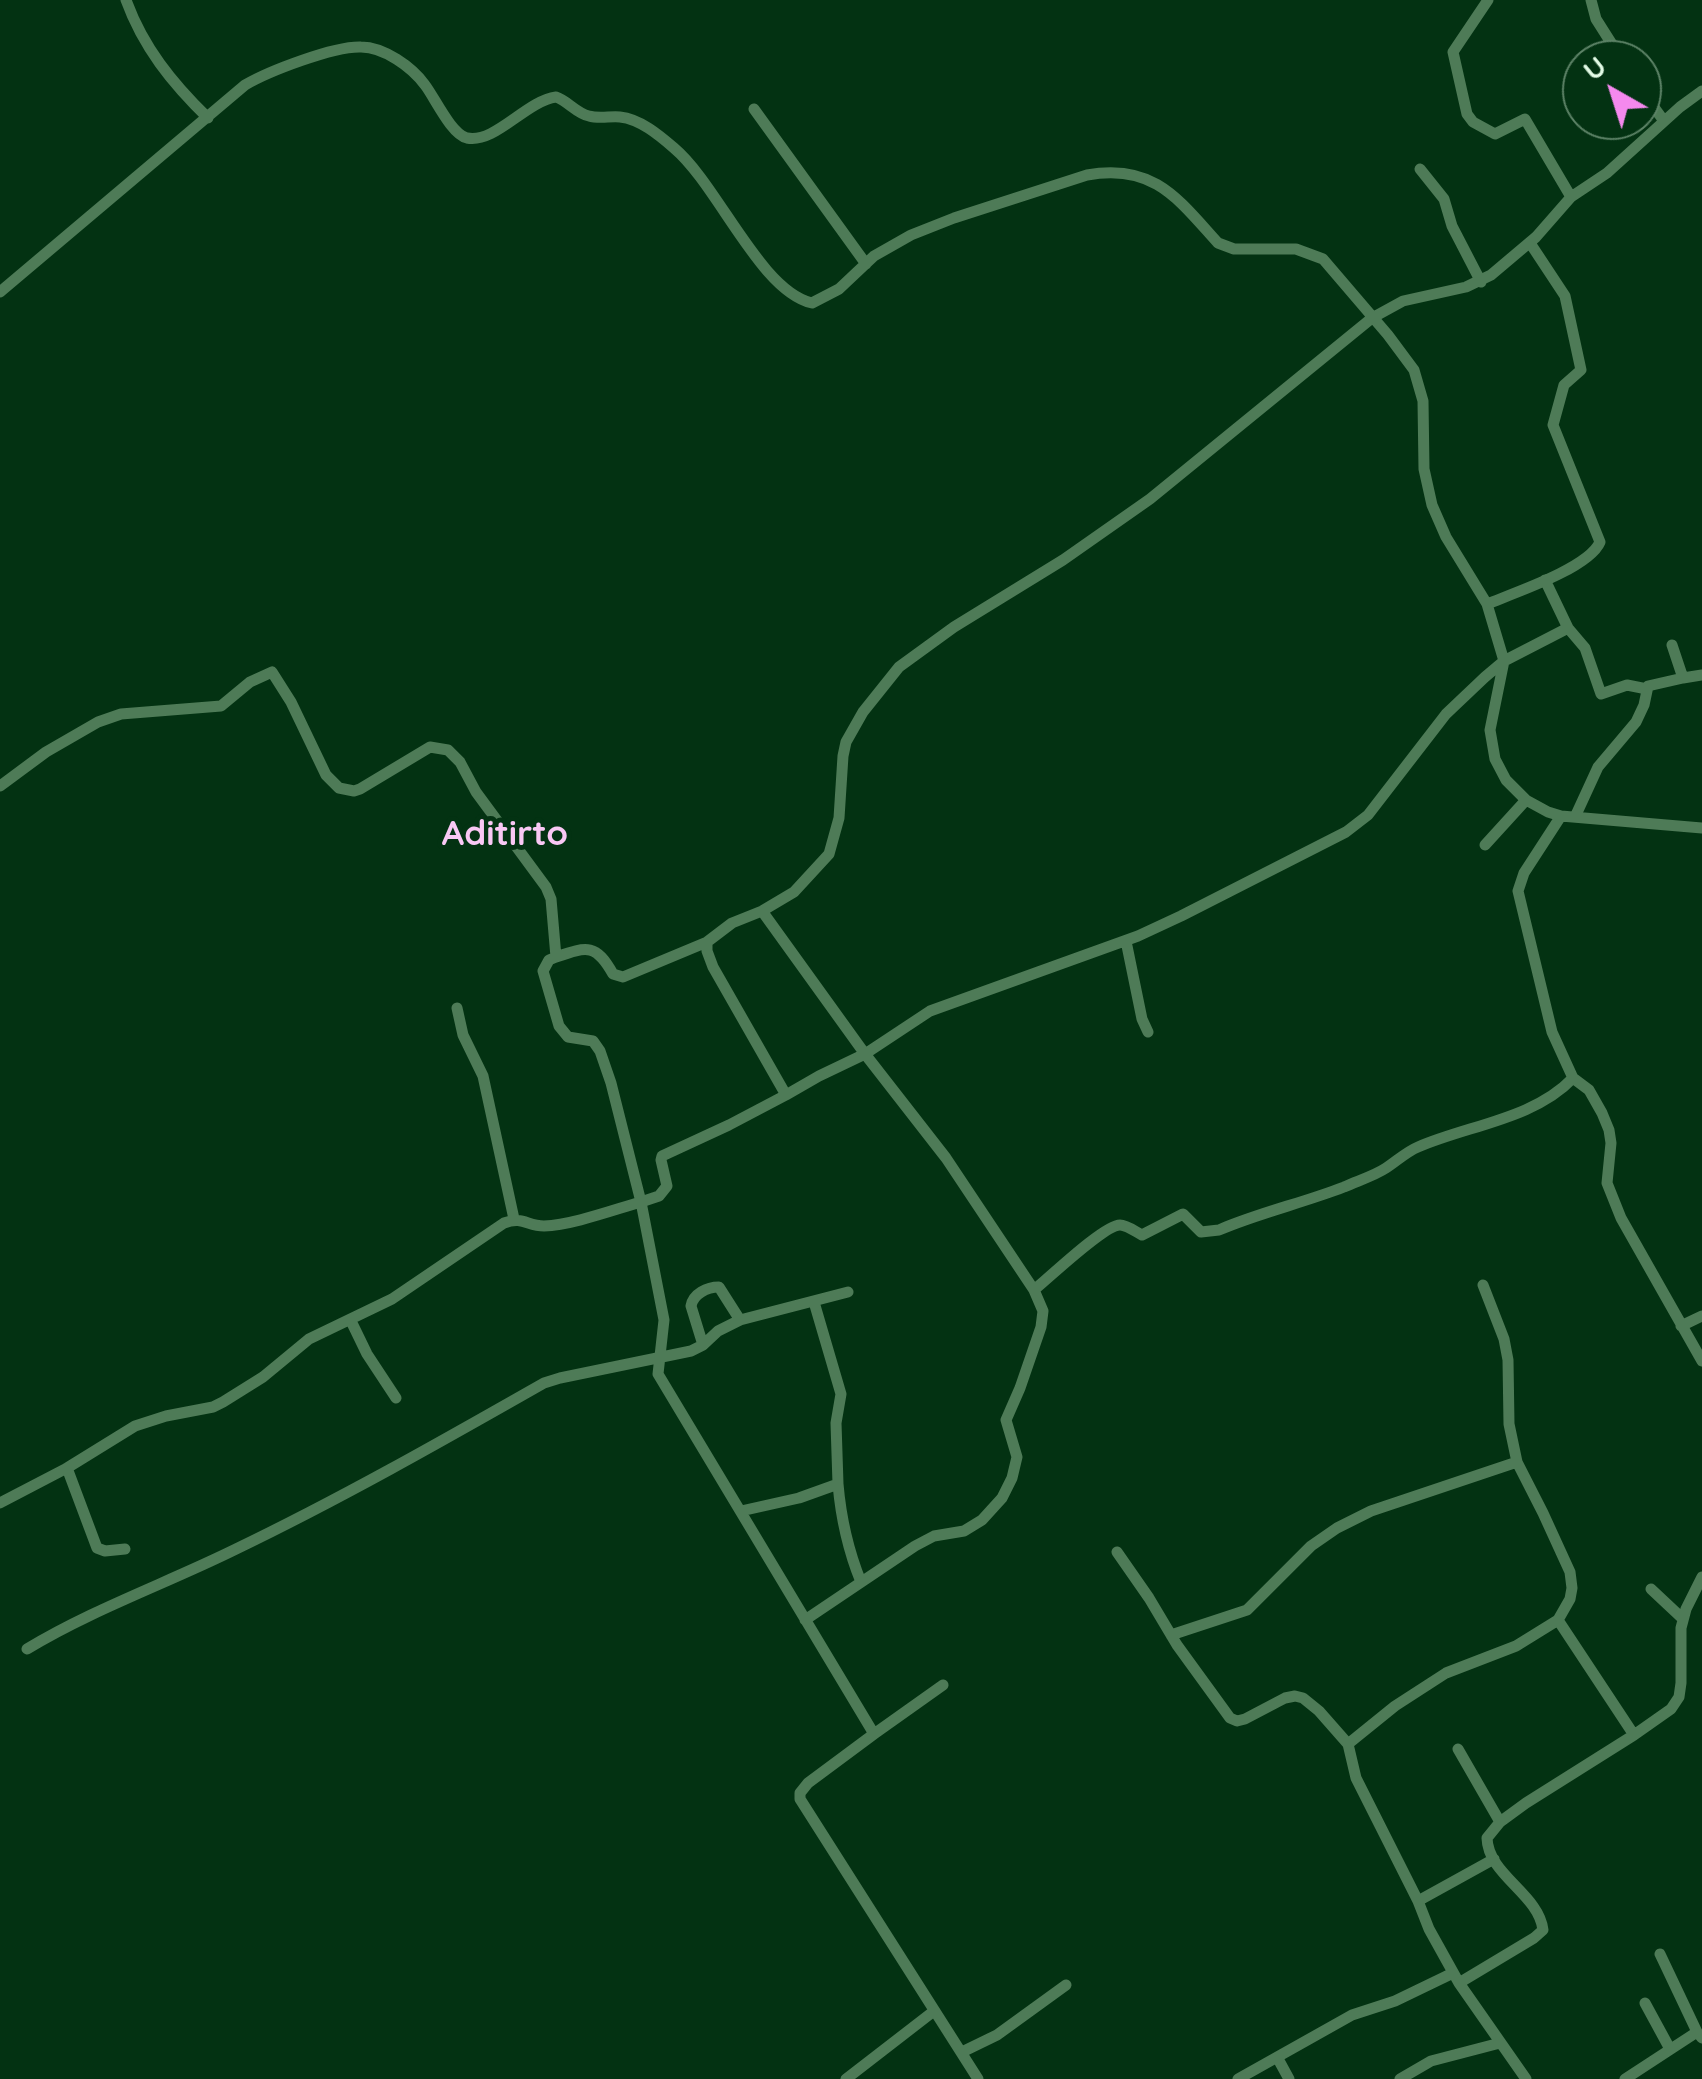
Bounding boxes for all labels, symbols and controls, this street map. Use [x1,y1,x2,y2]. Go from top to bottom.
north arrow [1562,40,1662,140]
text: U [1575,48,1613,88]
district label: Aditirto [442,813,568,855]

